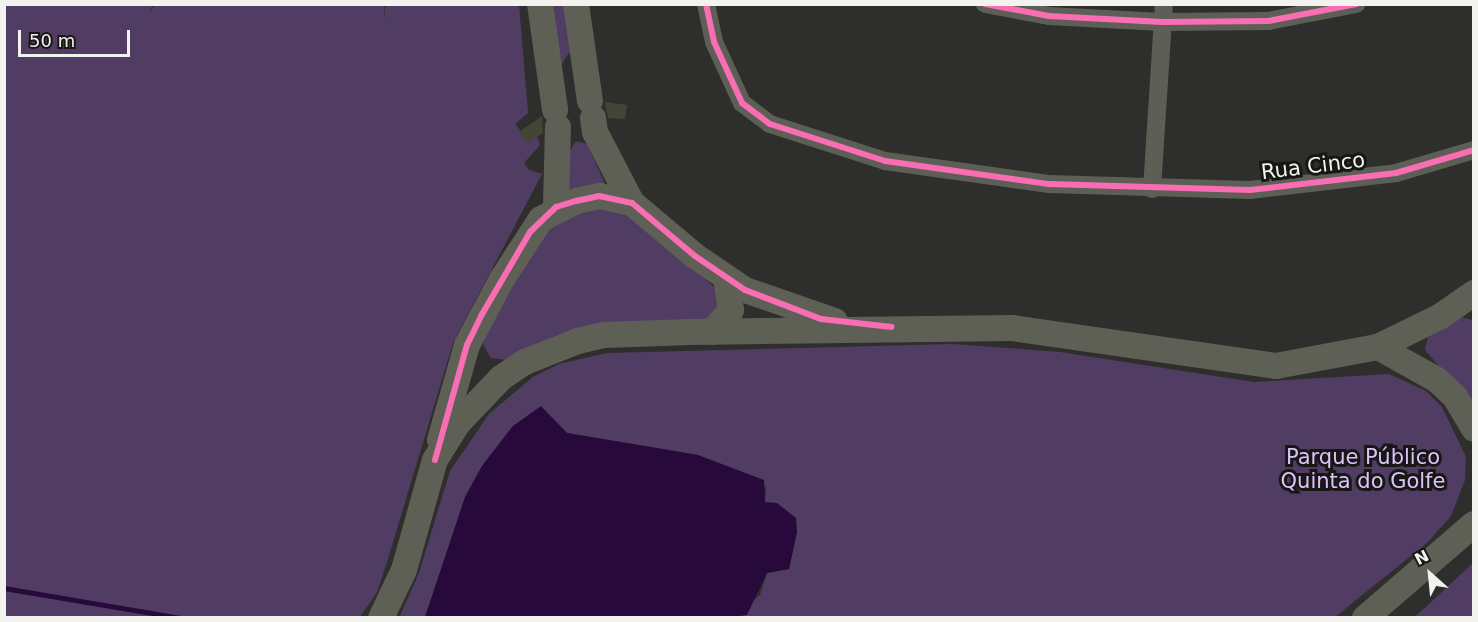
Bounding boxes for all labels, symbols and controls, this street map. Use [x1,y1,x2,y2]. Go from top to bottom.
scale bar [21,18,134,56]
text: 50 m [29,30,75,51]
street label: Rua Cinco [1260,147,1366,185]
park label: Parque Público Quinta do Golfe [1281,444,1445,494]
north arrow [1400,544,1460,604]
text: N [1411,546,1432,569]

